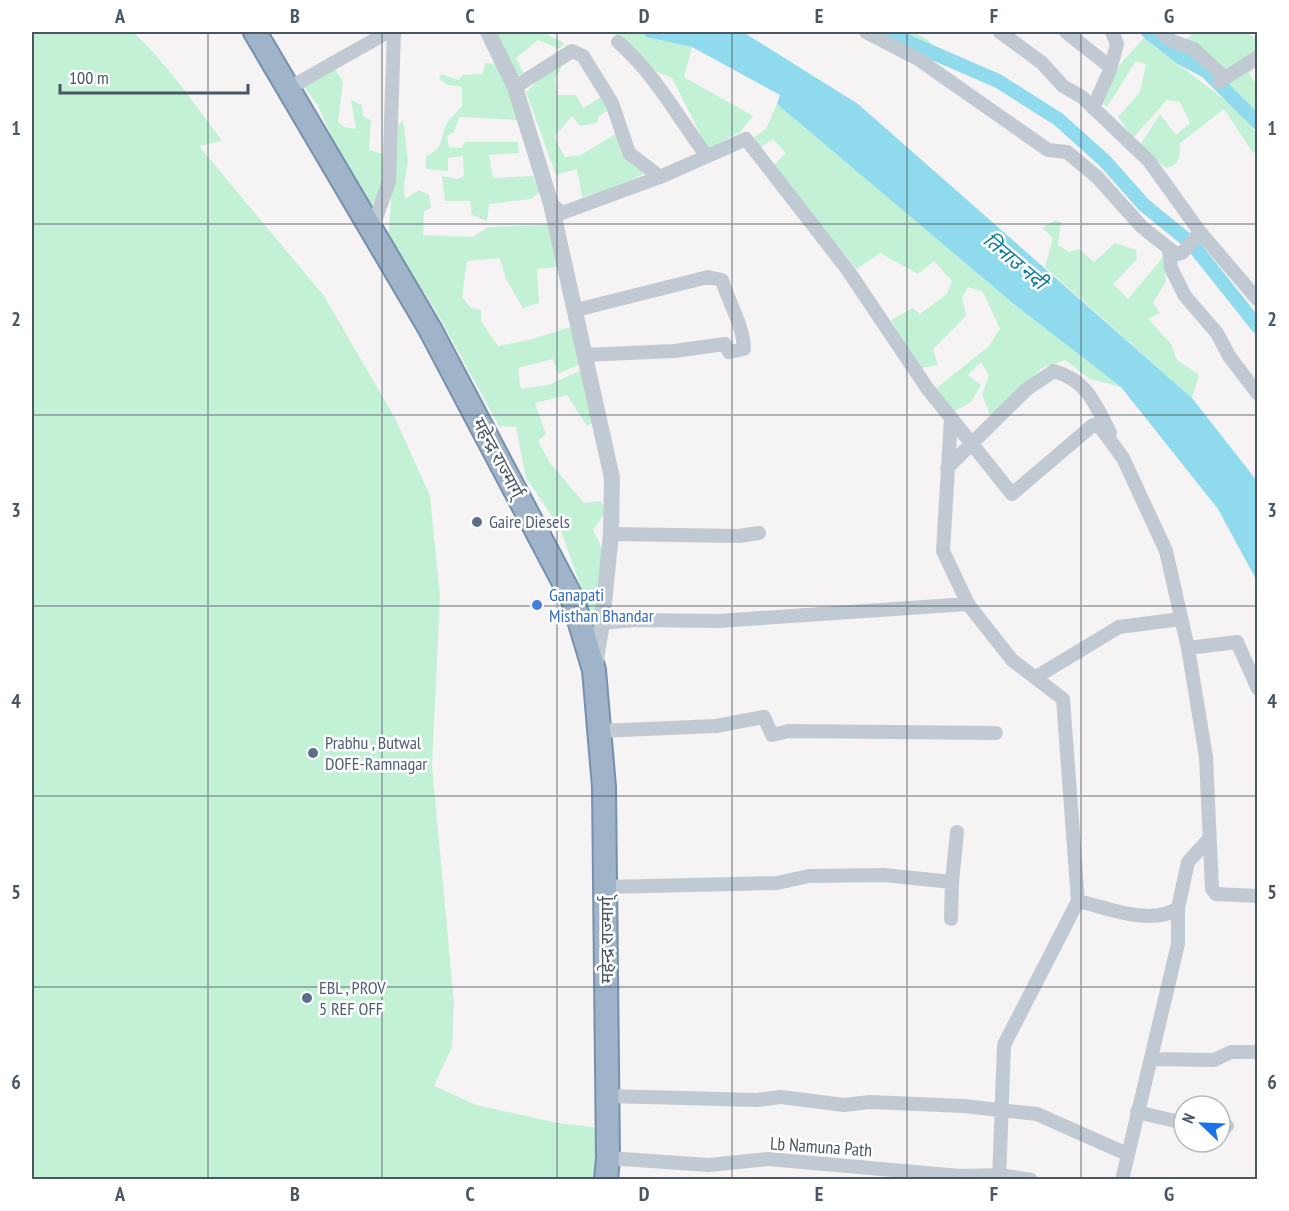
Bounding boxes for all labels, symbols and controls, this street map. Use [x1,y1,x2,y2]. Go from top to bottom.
text: A [114,3,126,29]
text: B [290,3,300,29]
text: C [465,3,475,29]
text: D [639,3,650,29]
text: E [815,3,823,29]
text: F [990,3,998,29]
text: G [1164,3,1174,29]
scale bar [60,57,248,95]
text: 100 m [69,66,109,89]
text: 1 [11,115,21,141]
text: 1 [1267,115,1277,141]
water label: तिनाउ नदी [978,227,1055,298]
text: 2 [11,306,21,332]
text: 2 [1267,306,1277,332]
street label: महेन्द्र राज्मार्ग् [468,414,530,504]
text: 3 [11,497,21,523]
text: 3 [1267,497,1277,523]
place label: Gaire Diesels [489,510,570,533]
marker: Gaire Diesels [470,515,484,529]
place label: Ganapati Misthan Bhandar [549,583,654,627]
marker: Ganapati Misthan Bhandar [530,598,544,612]
text: 4 [11,688,21,714]
text: 4 [1267,688,1277,714]
place label: Prabhu , Butwal DOFE-Ramnagar [325,731,427,775]
marker: Prabhu , Butwal DOFE-Ramnagar [306,746,320,760]
text: 5 [11,879,21,905]
text: 5 [1267,879,1277,905]
street label: महेन्द्र राज्मार्ग् [595,893,618,984]
place label: EBL , PROV 5 REF OFF [319,976,386,1020]
marker: EBL , PROV 5 REF OFF [300,991,314,1005]
text: 6 [11,1069,21,1095]
text: 6 [1267,1069,1277,1095]
north arrow [1172,1094,1232,1154]
text: N [1177,1110,1199,1126]
street label: Lb Namuna Path [769,1131,873,1162]
text: A [114,1181,126,1207]
text: B [290,1181,300,1207]
text: C [465,1181,475,1207]
text: D [639,1181,650,1207]
text: E [815,1181,823,1207]
text: F [990,1181,998,1207]
text: G [1164,1181,1174,1207]

